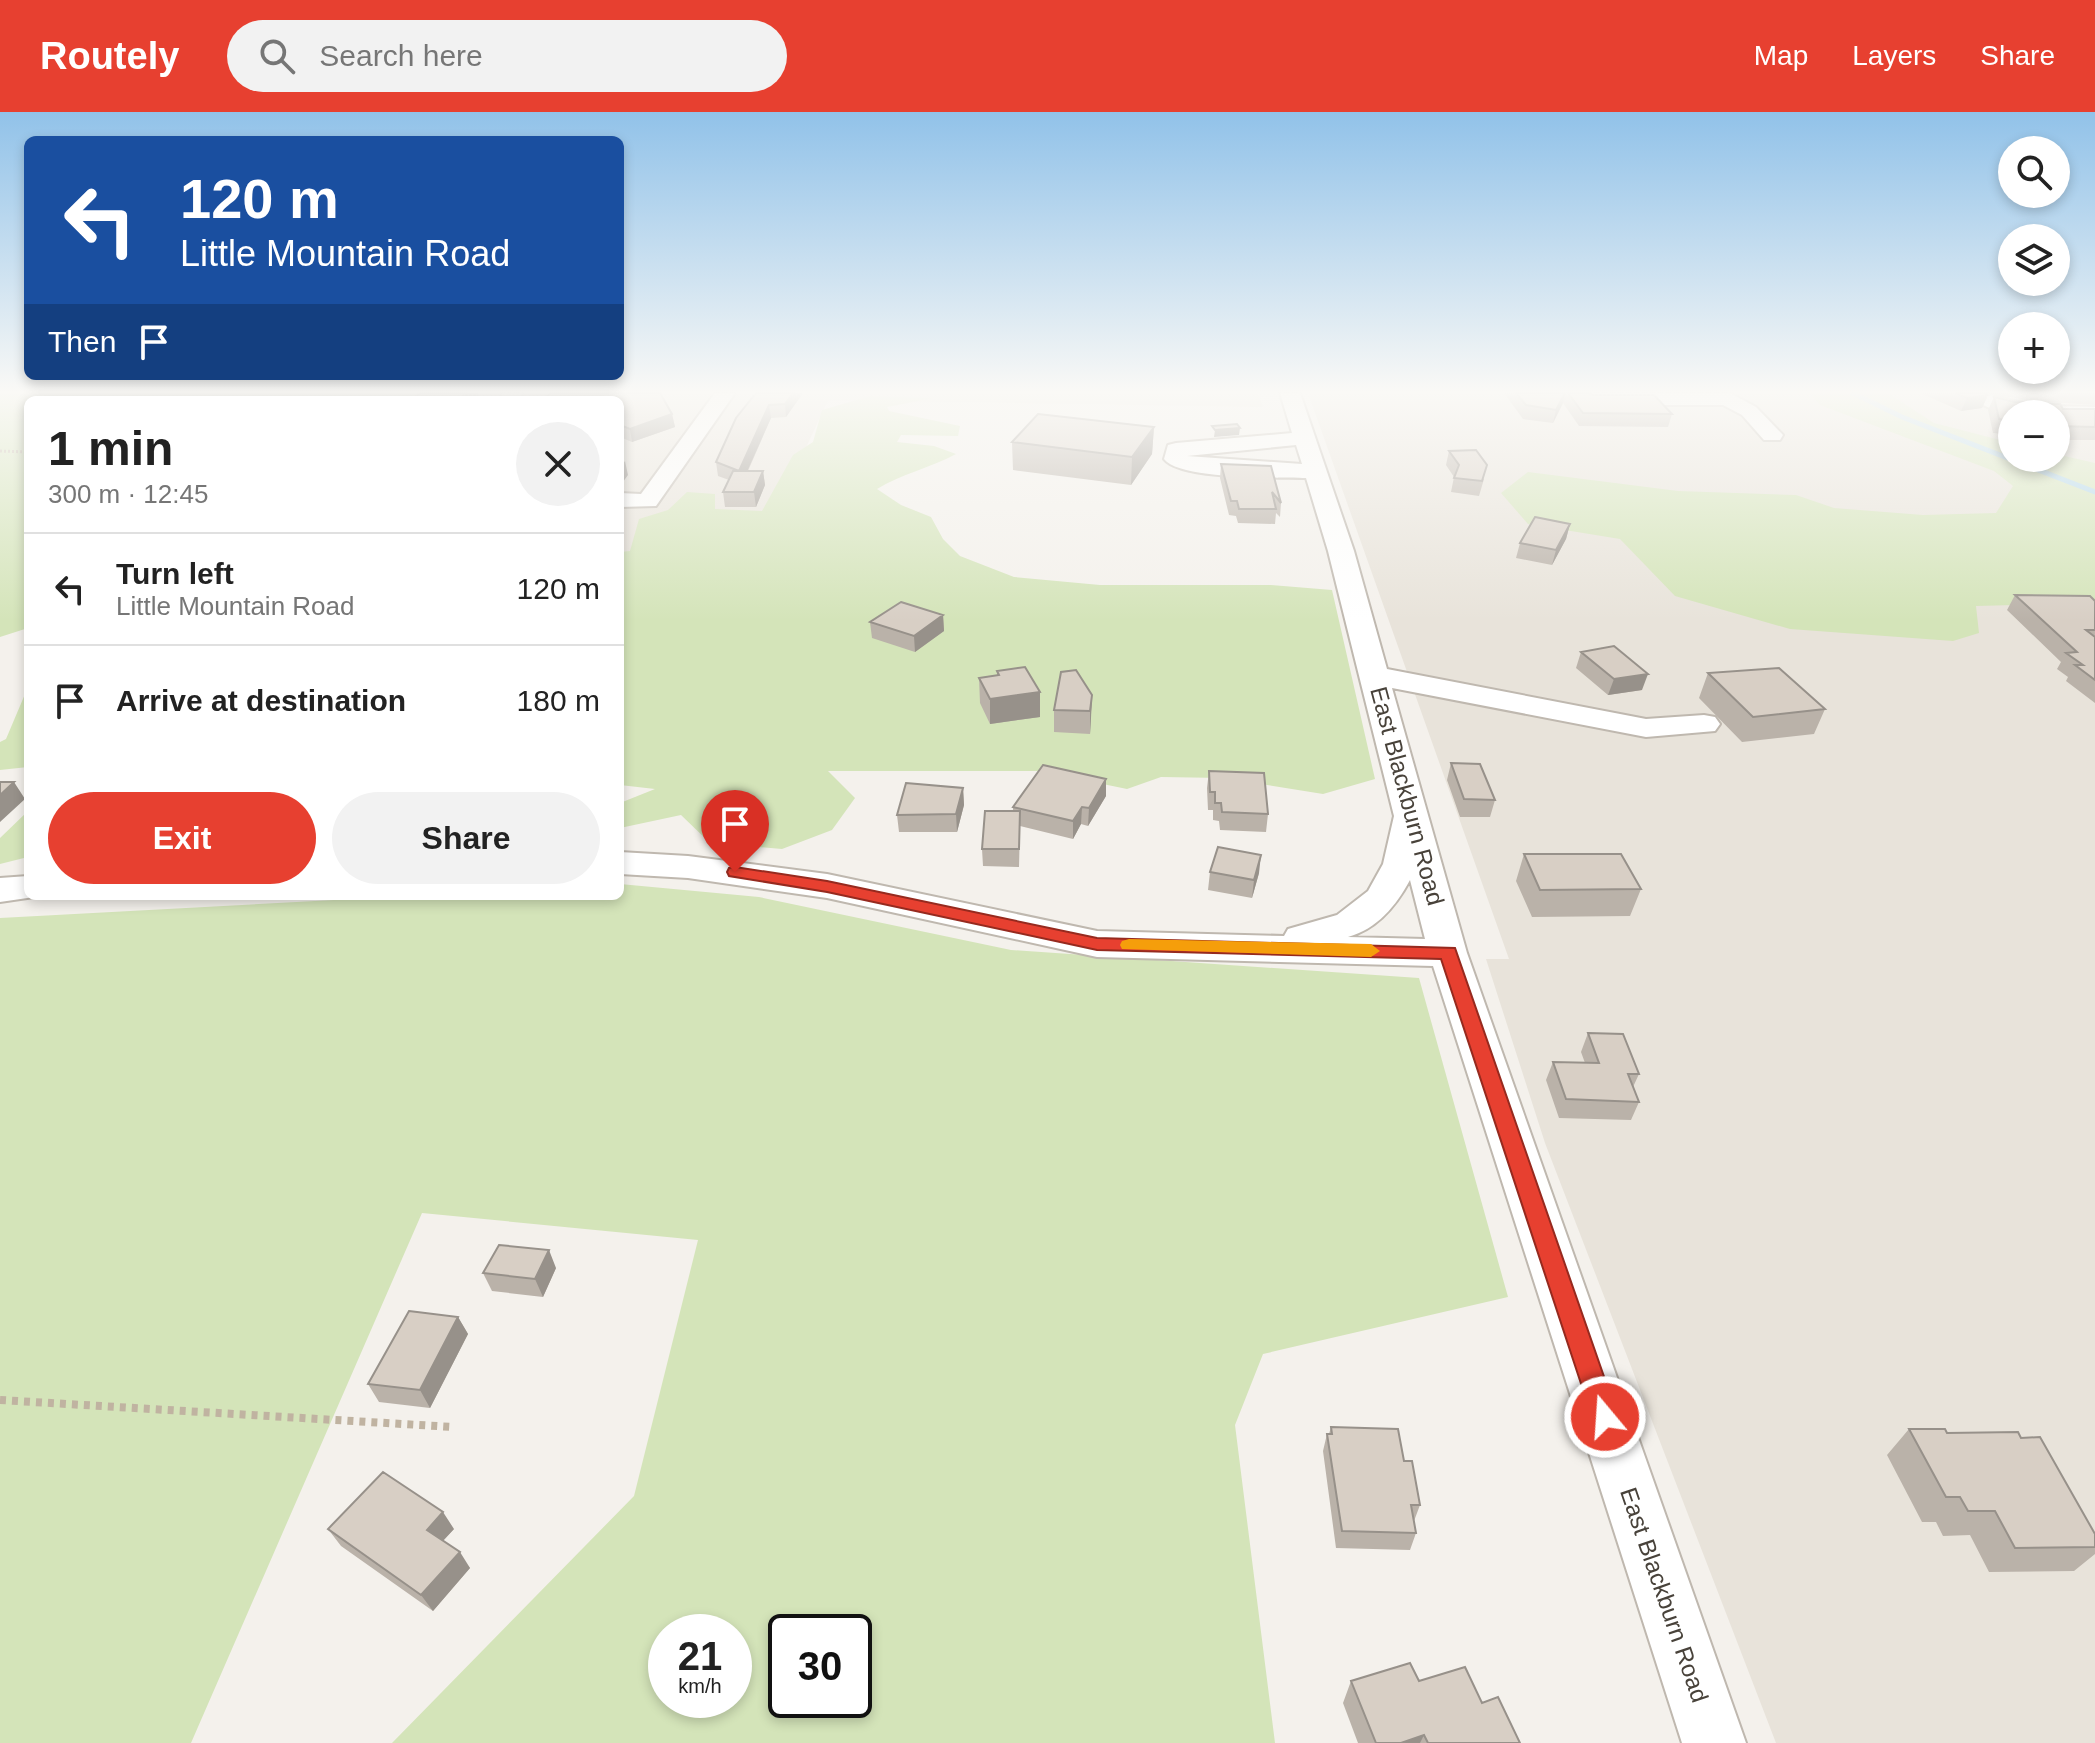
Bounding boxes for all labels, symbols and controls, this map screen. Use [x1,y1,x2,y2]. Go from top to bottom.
search box [227,20,787,92]
icon: search [255,34,299,78]
text: Routely [40,35,179,77]
text: Search here [319,39,483,72]
text: Map [1754,40,1808,71]
text: Layers [1852,40,1936,71]
text: Share [1980,40,2055,71]
map controls [1998,136,2070,472]
button: search [1998,136,2070,208]
text: 120 m [180,167,339,230]
icon: left [48,168,152,272]
button: layers [1998,224,2070,296]
text: Little Mountain Road [180,233,510,274]
button: + [1998,312,2070,384]
icon: arrive [132,320,176,364]
text: Then [48,325,116,358]
button: − [1998,400,2070,472]
text: 1 min [48,422,173,475]
button: close [516,422,600,506]
text: 300 m · 12:45 [48,479,208,509]
text: Turn left [116,557,234,590]
icon: left [48,567,92,611]
text: 120 m [517,572,600,605]
text: Little Mountain Road [116,591,354,621]
icon: arrive [48,679,92,723]
street label: East Blackburn Road [1365,683,1450,908]
text: Arrive at destination [116,684,406,717]
text: 180 m [517,684,600,717]
pin [701,790,769,872]
button: Exit [48,792,316,884]
button: Share [332,792,600,884]
icon: arrive [713,802,757,846]
position arrow [1563,1375,1647,1459]
street label: East Blackburn Road [1615,1484,1714,1706]
speed limit sign: 30 [768,1614,872,1718]
text: 21 [678,1634,722,1678]
text: km/h [678,1675,722,1697]

